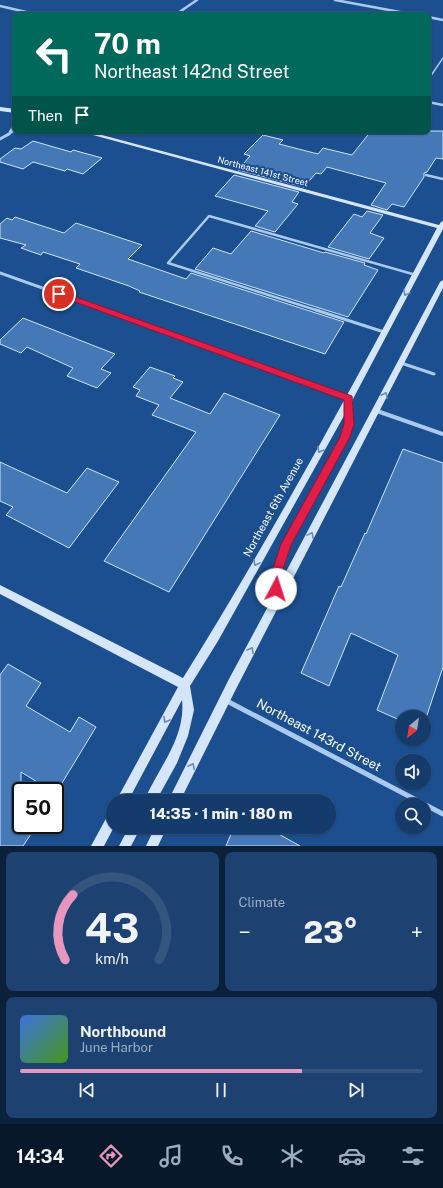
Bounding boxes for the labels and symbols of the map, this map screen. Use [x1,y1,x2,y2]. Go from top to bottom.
street label: Northeast 141st Street [216,154,310,189]
pin [42,277,76,311]
one-way arrow [404,289,411,296]
one-way arrow [380,392,388,400]
one-way arrow [318,446,325,453]
street label: Northeast 6th Avenue [241,455,305,559]
one-way arrow [307,532,314,539]
one-way arrow [253,559,261,566]
position arrow [255,568,297,610]
one-way arrow [246,647,254,655]
street label: Northeast 143rd Street [254,696,384,774]
north arrow [395,710,431,746]
one-way arrow [164,716,171,723]
one-way arrow [187,763,195,770]
speed limit sign: 50 [12,782,64,834]

